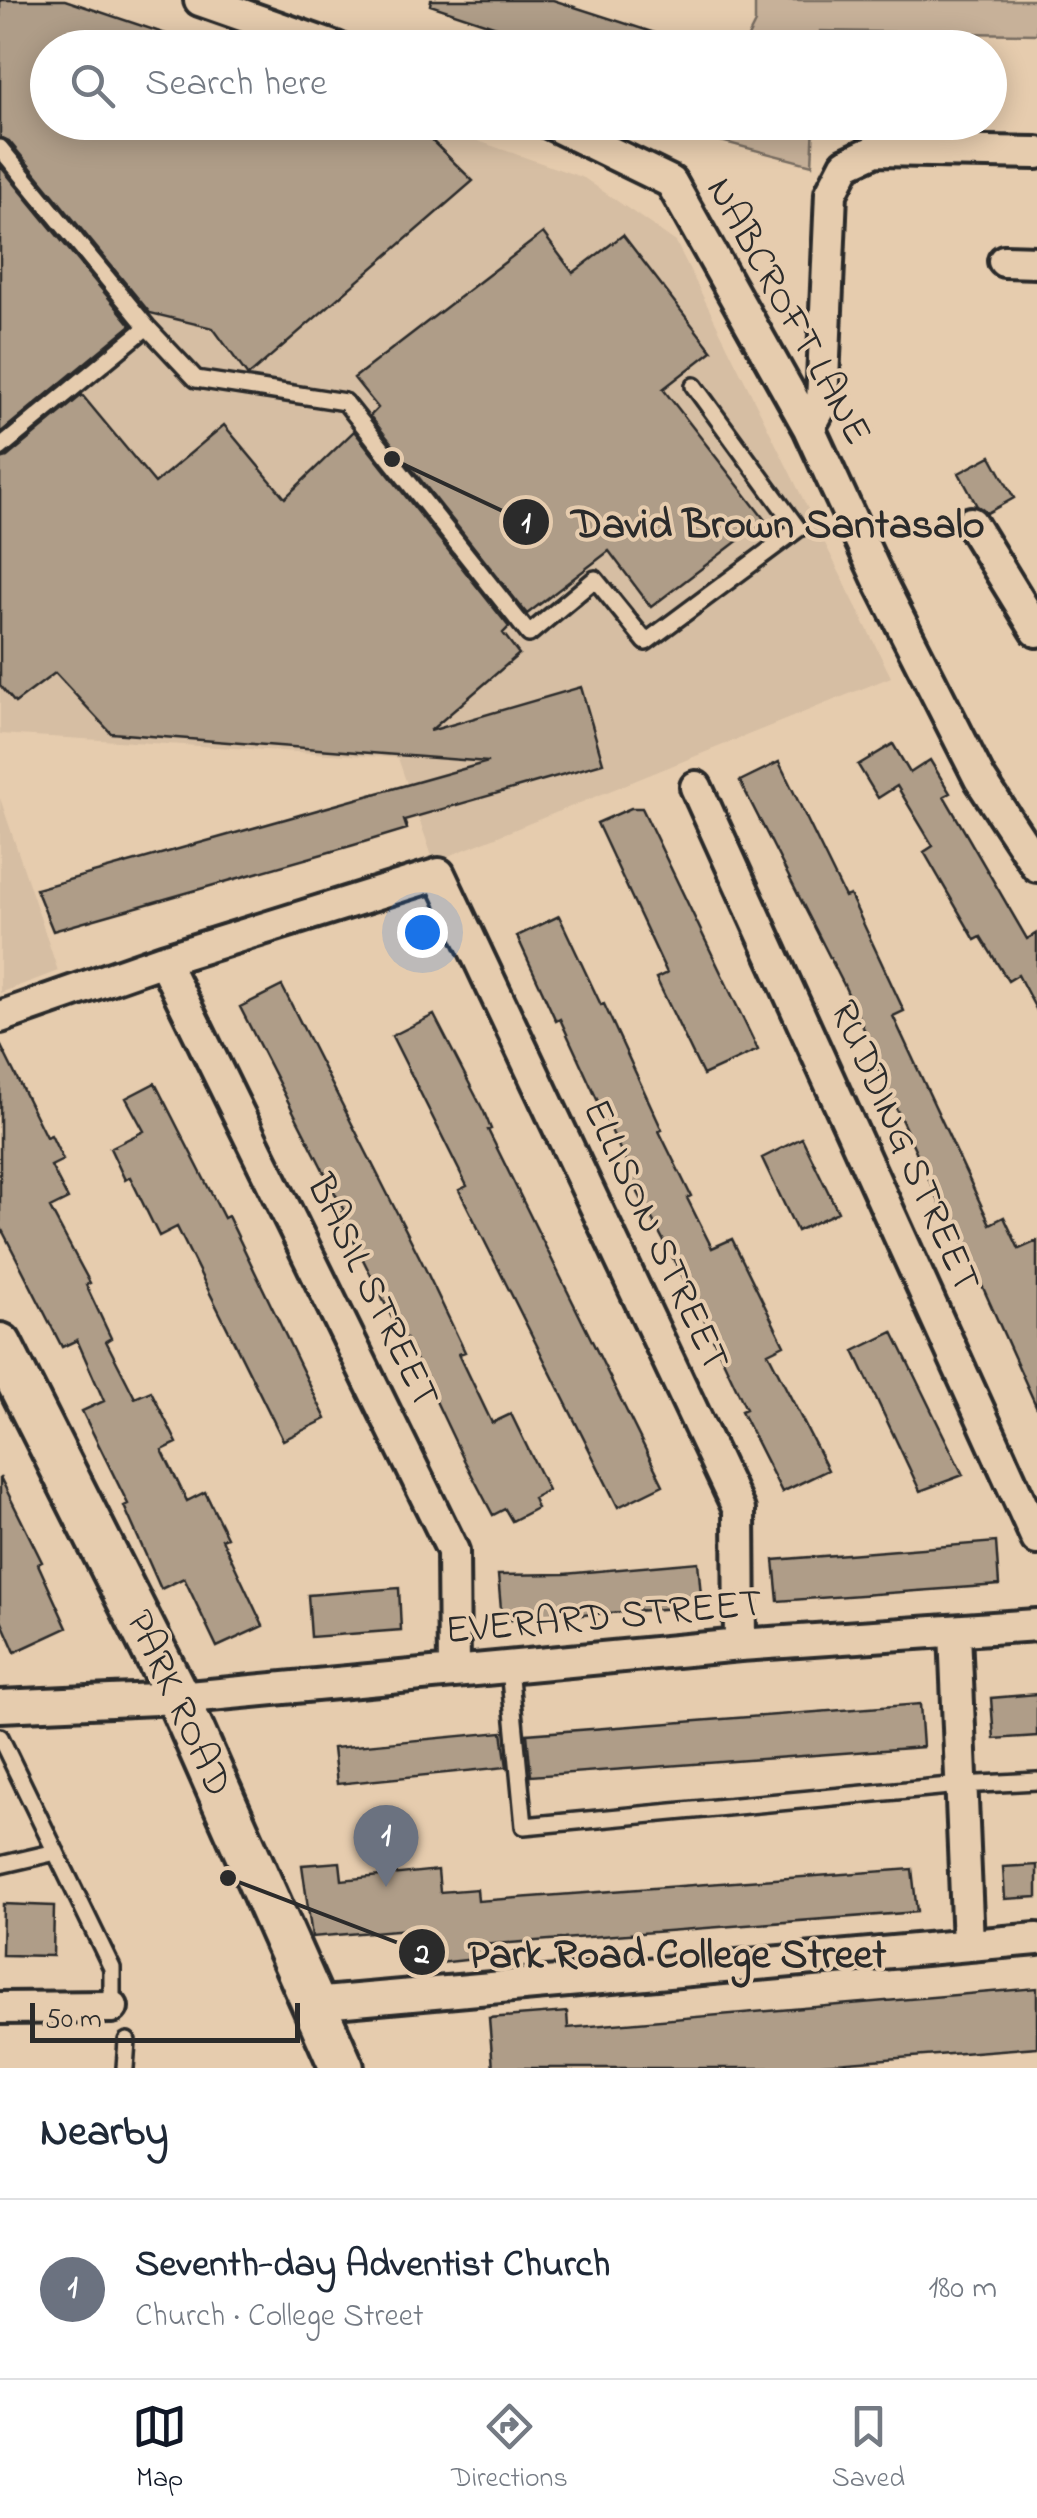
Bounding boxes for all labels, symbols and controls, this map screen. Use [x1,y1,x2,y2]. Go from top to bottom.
search box [30,30,1007,140]
text: Search here [145,57,327,113]
icon: search [65,58,120,113]
street label: NABCROFT LANE [689,167,885,457]
callout: David Brown Santasalo [501,486,1004,558]
text: David Brown Santasalo [569,496,985,557]
text: 1 [521,503,531,547]
your location [397,907,448,958]
street label: RUDDING STREET [812,992,994,1302]
street label: ELLISON STREET [565,1090,743,1382]
street label: BASIL STREET [288,1164,453,1419]
street label: EVERARD STREET [443,1576,765,1662]
street label: PARK ROAD [108,1601,246,1807]
pin: 1 [354,1804,418,1887]
callout: Park Road College Street [397,1916,906,1988]
text: Park Road College Street [468,1926,887,1988]
text: 2 [414,1934,430,1978]
scale bar [30,1998,300,2042]
text: 50 m [45,2000,102,2041]
text: Nearby [40,2103,168,2164]
text: Seventh-day Adventist Church [135,2238,610,2294]
text: 1 [67,2266,78,2313]
text: 180 m [928,2266,997,2313]
text: Church · College Street [135,2294,424,2341]
tab: Map [132,2399,187,2500]
tab: Directions [451,2399,568,2500]
tab: Saved [832,2399,905,2500]

